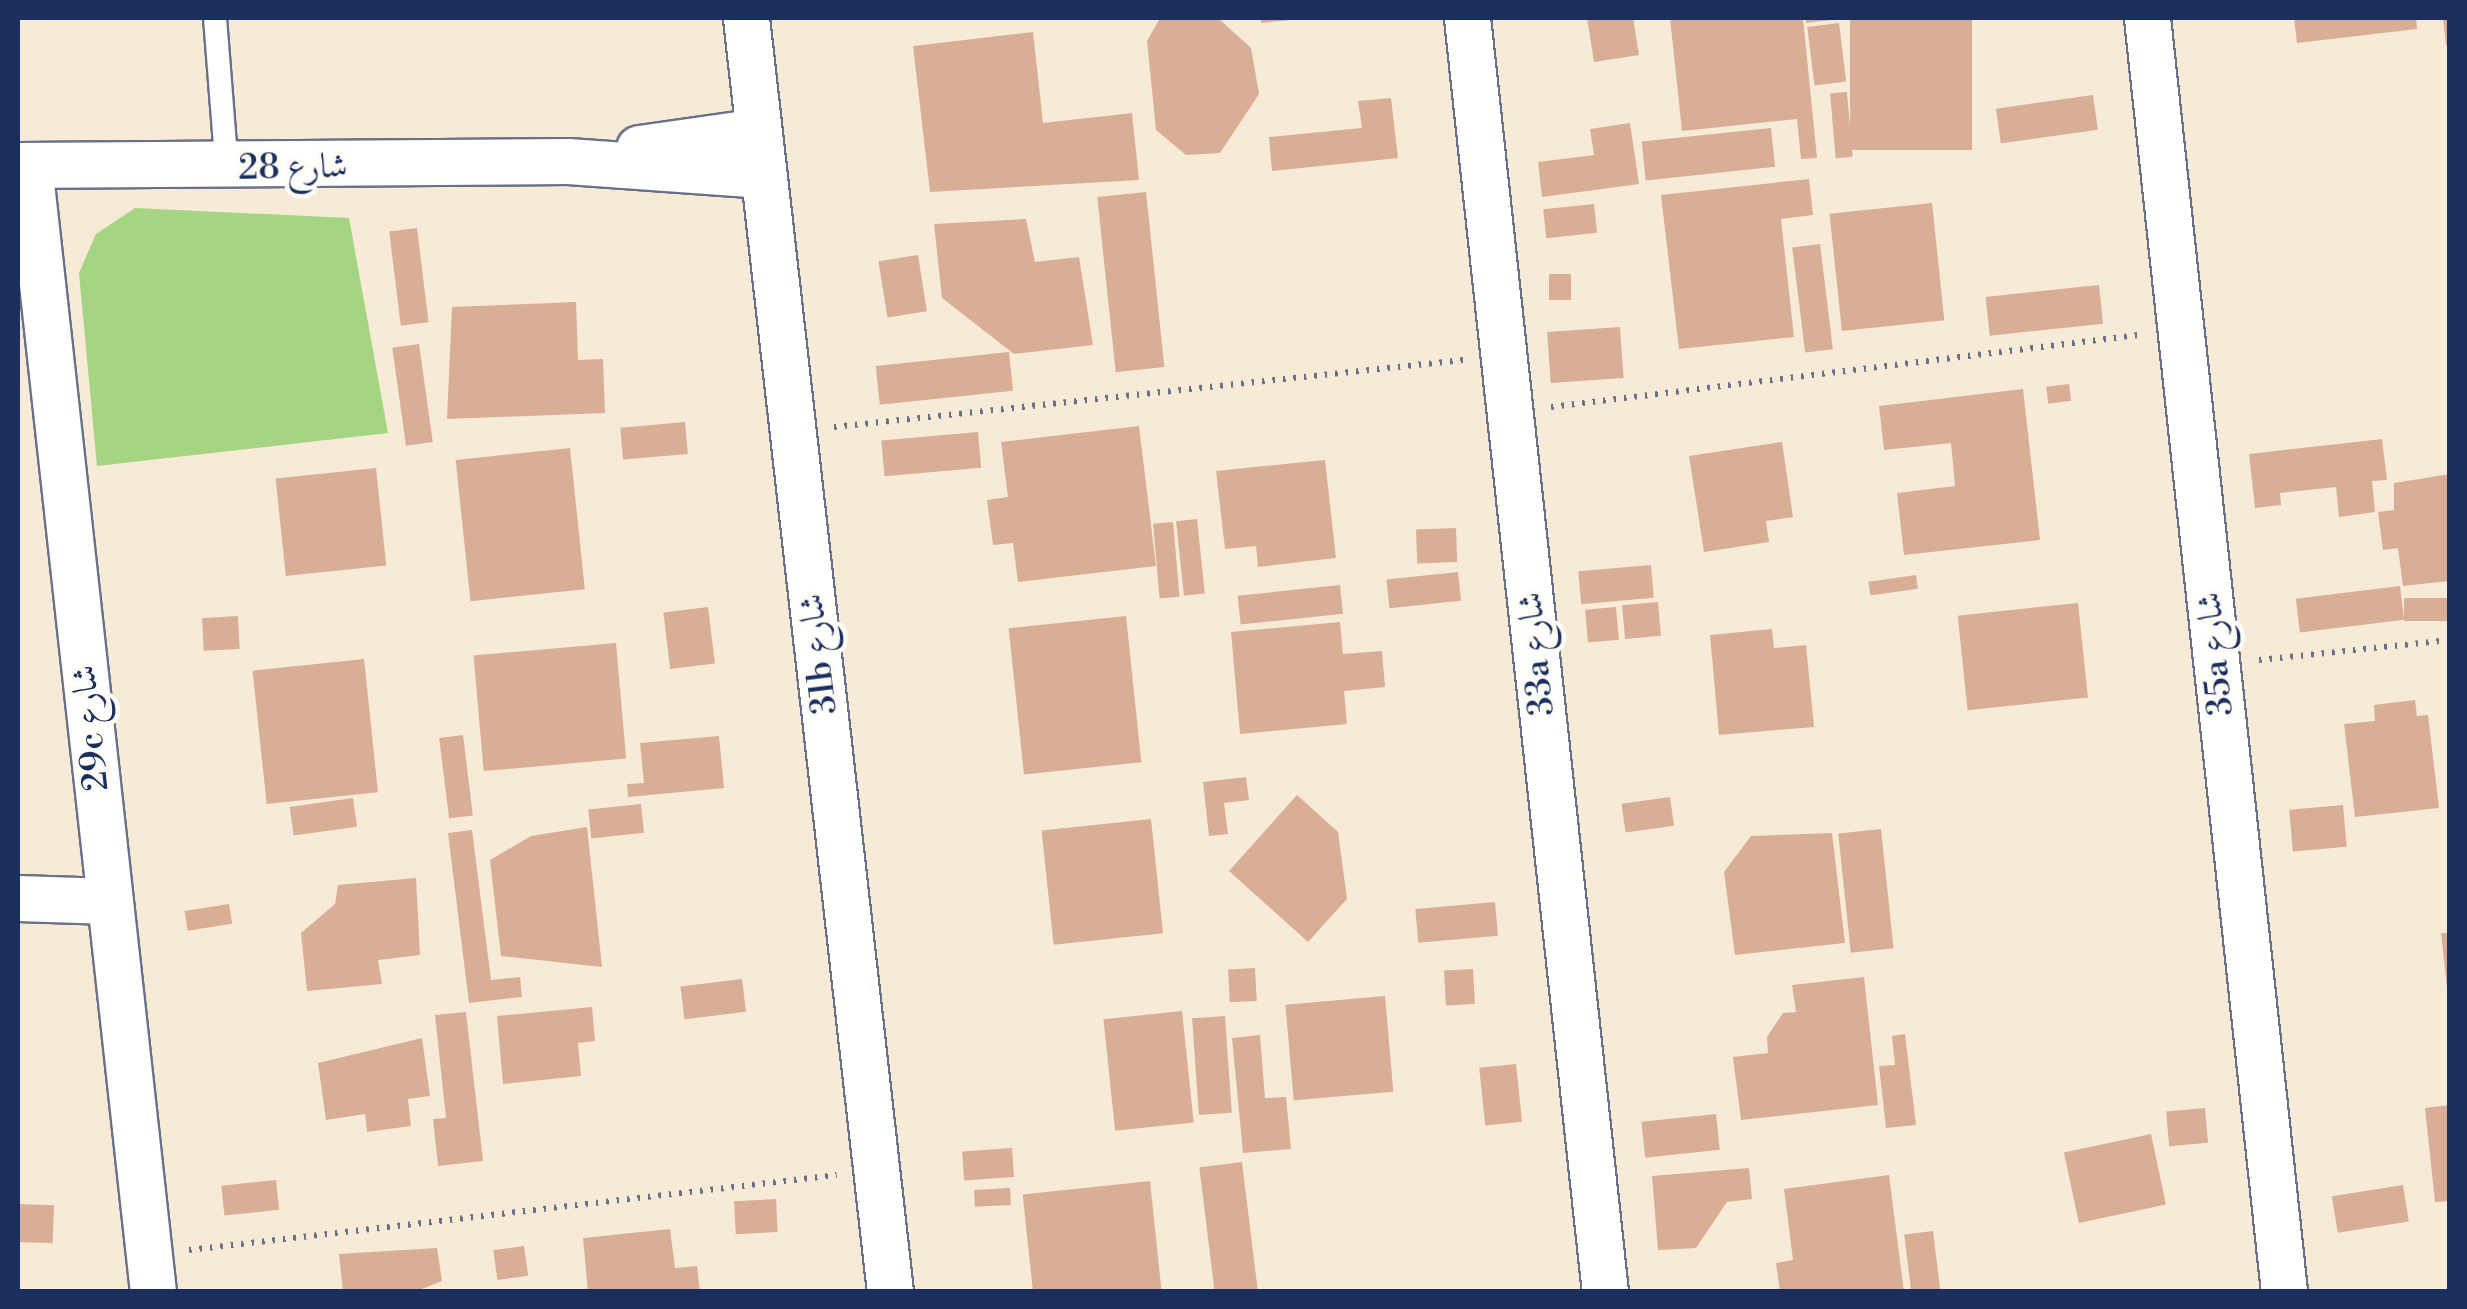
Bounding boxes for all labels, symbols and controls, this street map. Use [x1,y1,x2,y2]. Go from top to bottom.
street label: شارع 28 [238,146,348,190]
street label: 33a شارع [1510,590,1564,718]
street label: 35a شارع [2189,590,2243,718]
street label: 31b شارع [791,591,847,717]
street label: 29c شارع [63,663,119,793]

